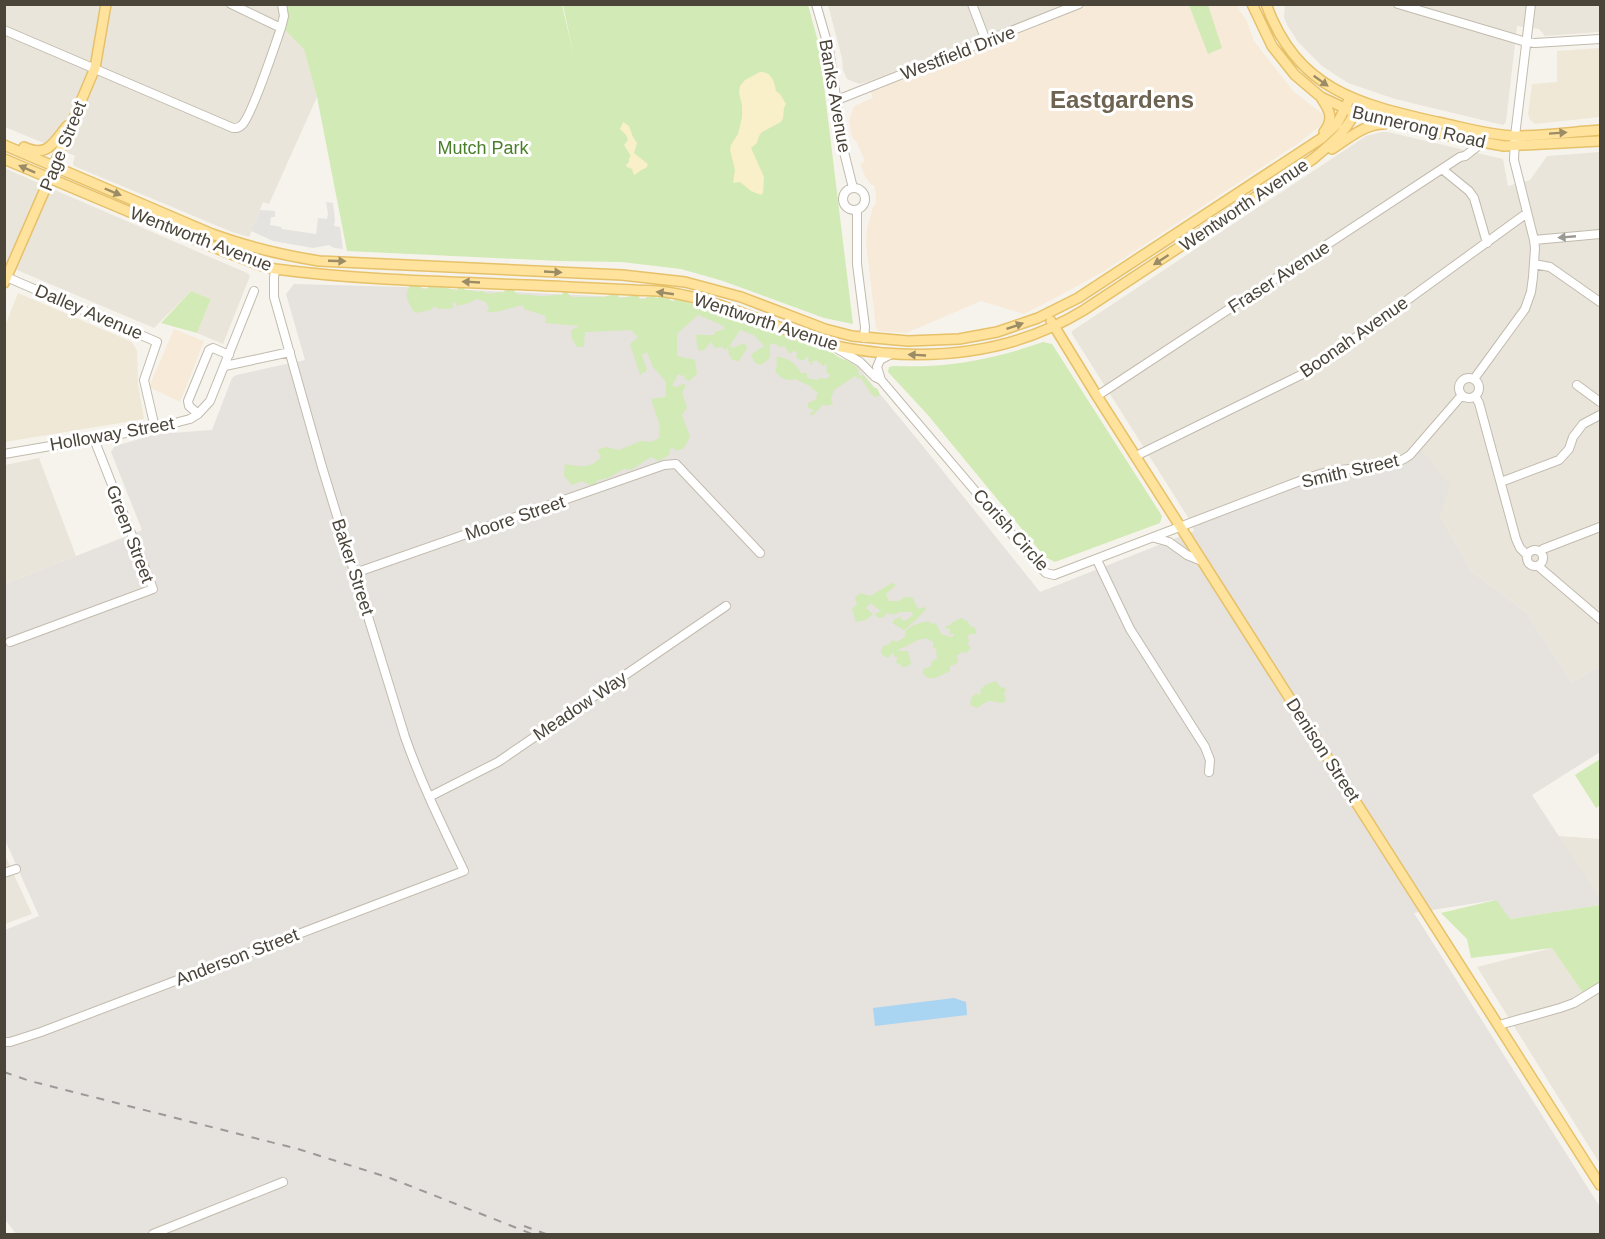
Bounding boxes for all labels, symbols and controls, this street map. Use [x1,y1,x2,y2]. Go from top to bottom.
street label: Westfield Drive [898,22,1018,84]
street label: Banks Avenue [815,38,855,154]
one-way arrow [1314,74,1329,86]
district label: Eastgardens [1050,86,1194,113]
street label: Page Street [36,98,90,194]
street label: Bunnerong Road [1350,102,1488,152]
one-way arrow [1548,129,1567,138]
park label: Mutch Park [437,138,530,158]
street label: Wentworth Avenue [1176,155,1312,255]
one-way arrow [18,164,36,173]
one-way arrow [104,188,121,197]
street label: Wentworth Avenue [127,203,275,275]
one-way arrow [1558,232,1577,242]
street label: Fraser Avenue [1225,237,1333,317]
one-way arrow [1153,254,1169,265]
one-way arrow [328,257,347,266]
one-way arrow [544,267,563,276]
one-way arrow [461,278,480,287]
street label: Dalley Avenue [32,280,146,344]
one-way arrow [656,288,675,297]
street label: Wentworth Avenue [691,289,841,355]
street label: Boonah Avenue [1296,292,1412,382]
one-way arrow [1006,321,1024,331]
one-way arrow [908,350,927,359]
street label: Holloway Street [48,413,176,455]
street label: Smith Street [1299,450,1401,492]
street label: Green Street [102,482,158,586]
street label: Corish Circle [969,485,1053,575]
street label: Moore Street [463,492,567,544]
street label: Baker Street [328,516,378,618]
street label: Meadow Way [529,667,631,745]
street label: Denison Street [1282,695,1364,805]
street label: Anderson Street [173,924,301,990]

